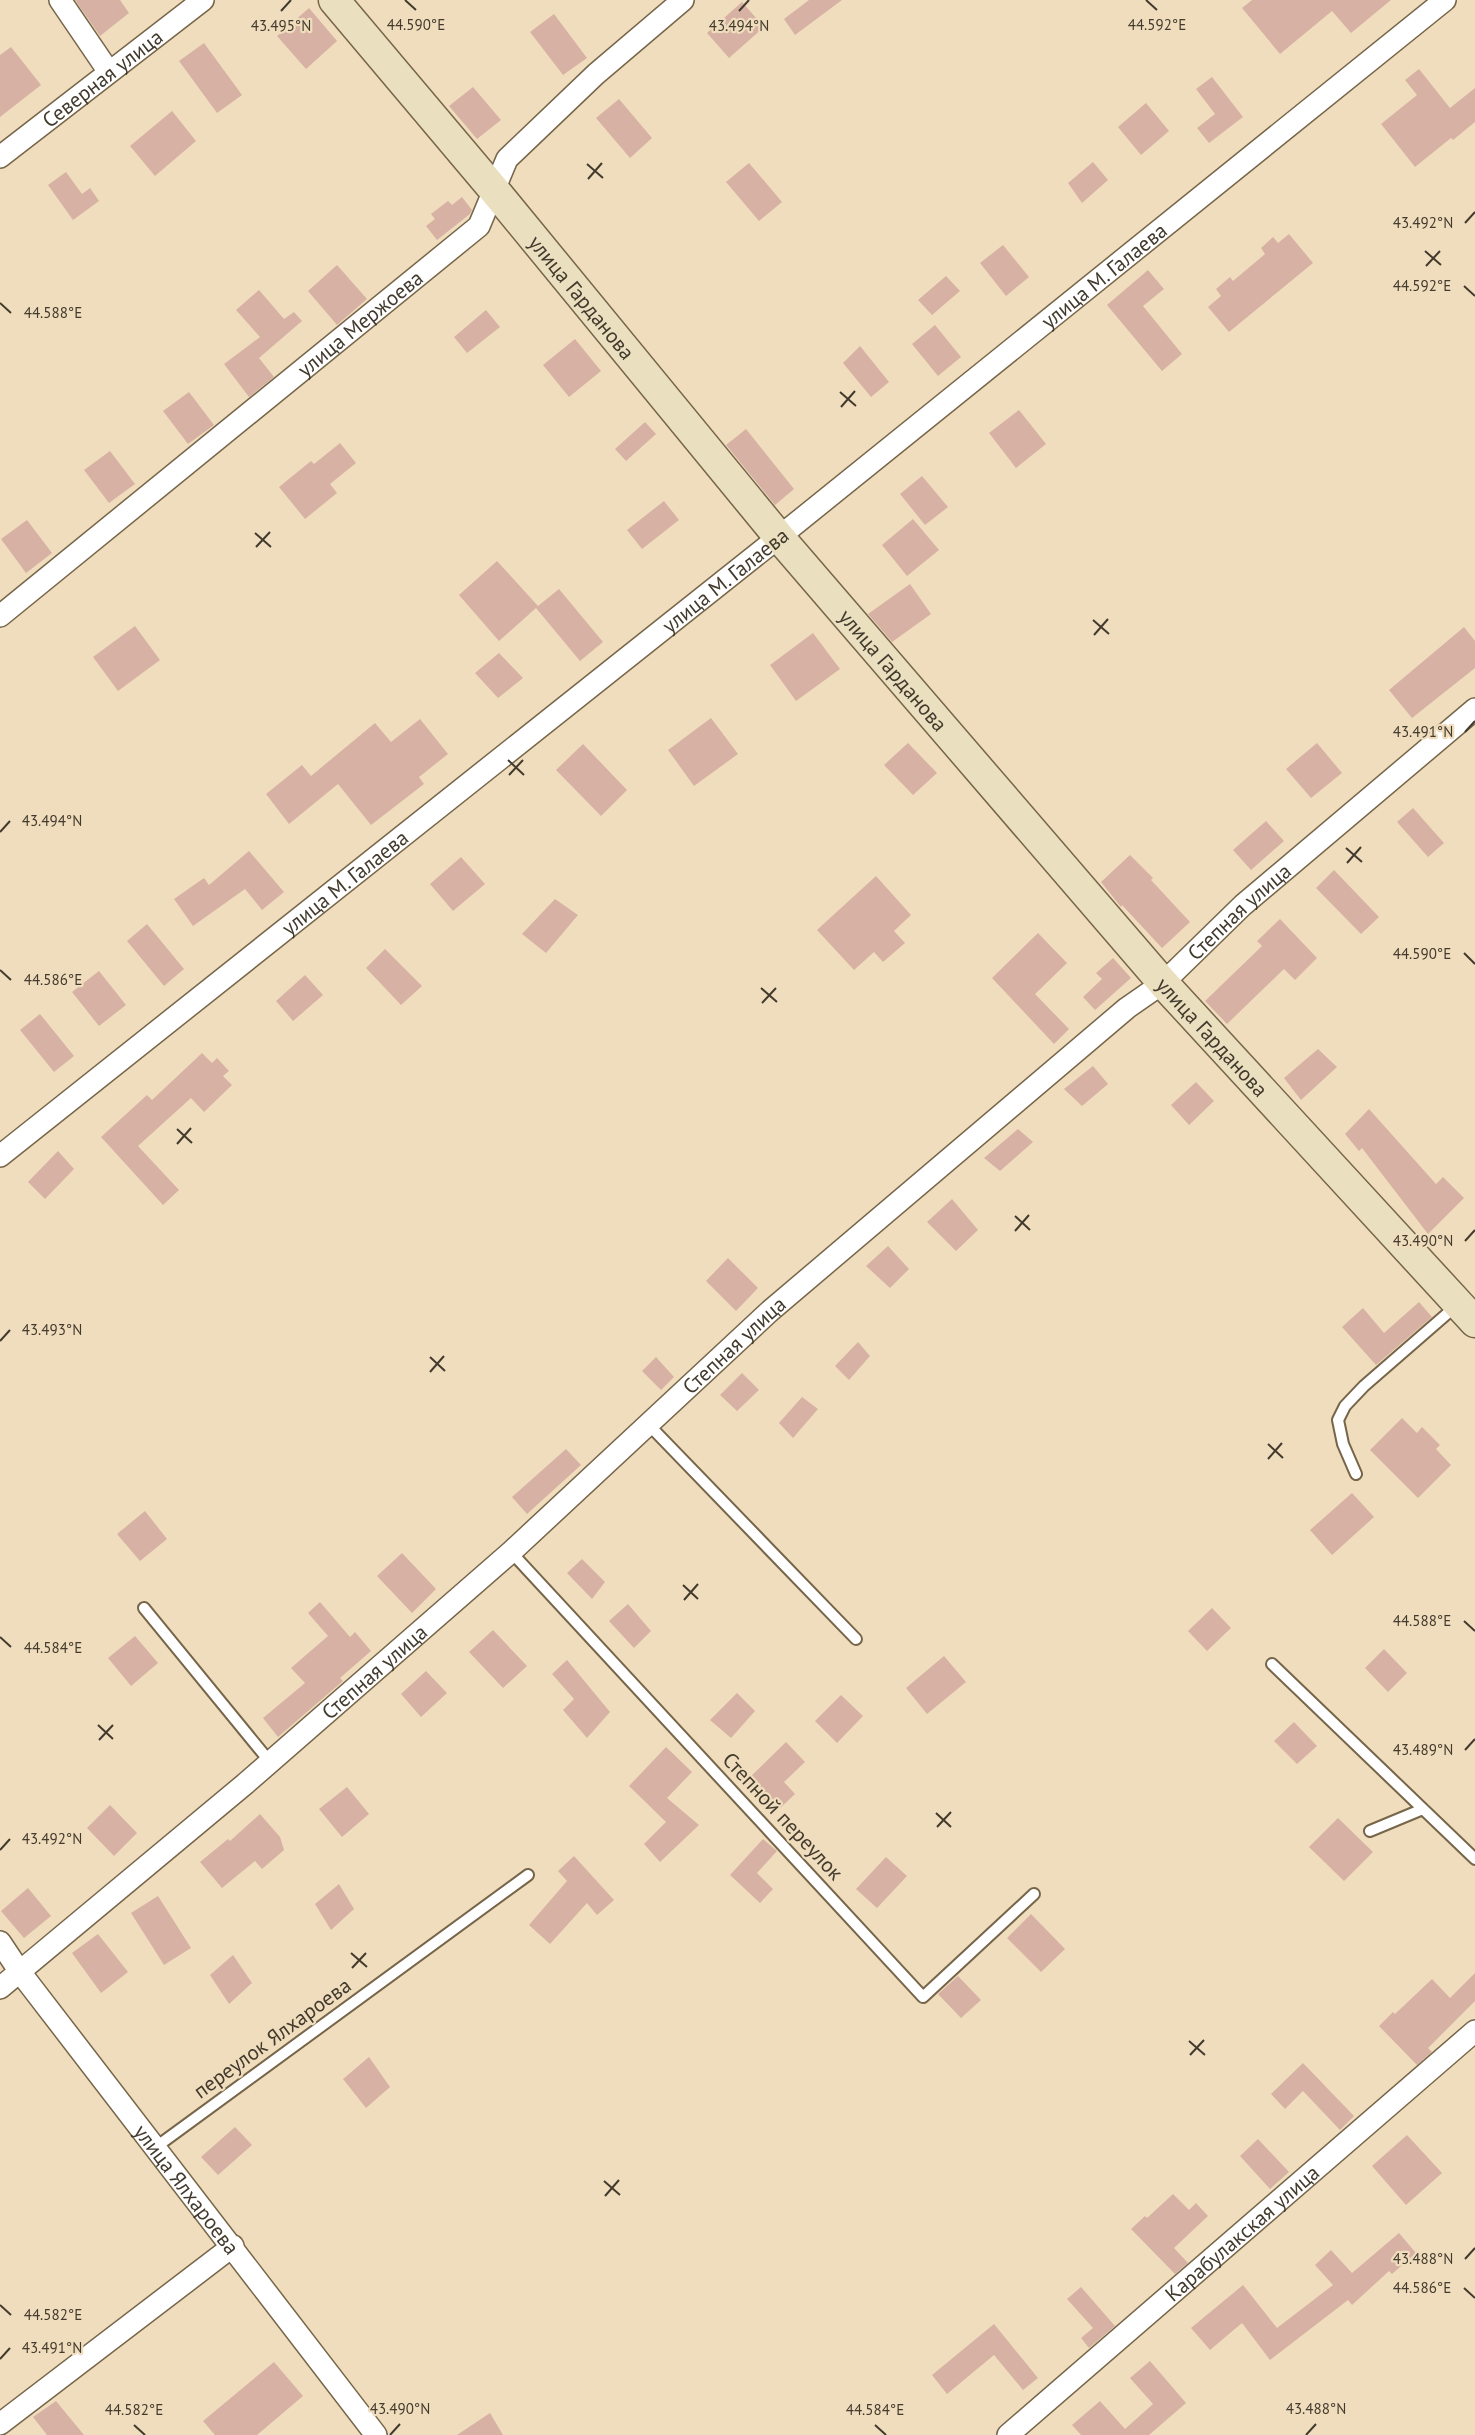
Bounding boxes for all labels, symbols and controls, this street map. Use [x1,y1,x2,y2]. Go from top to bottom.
text: 44.590°E [387,15,445,34]
text: 44.592°E [1128,15,1186,34]
text: 43.495°N [251,16,311,35]
text: 43.494°N [709,16,769,35]
street label: Северная улица [36,23,168,133]
text: 43.492°N [1393,213,1453,232]
street label: улица М. Галаева [1035,216,1172,334]
street label: улица Гарданова [523,229,641,365]
street label: улица Мержоева [292,264,428,382]
text: 44.592°E [1393,276,1451,295]
text: 44.588°E [24,303,82,322]
street label: улица М. Галаева [656,521,794,638]
street label: улица Гарданова [833,603,954,737]
text: 43.491°N [1393,722,1453,741]
text: 43.494°N [22,811,82,830]
street label: улица М. Галаева [276,824,413,941]
street label: Степная улица [1181,857,1296,966]
text: 44.590°E [1393,944,1451,963]
text: 44.586°E [24,970,82,989]
street label: улица Гарданова [1151,971,1274,1102]
text: 43.490°N [1393,1231,1453,1250]
street label: Степная улица [676,1290,791,1399]
text: 43.493°N [22,1320,82,1339]
text: 44.588°E [1393,1611,1451,1630]
street label: Степная улица [316,1618,432,1725]
text: 44.584°E [24,1638,82,1657]
text: 43.489°N [1393,1740,1453,1759]
street label: Степной переулок [717,1746,849,1886]
text: 43.492°N [22,1829,82,1848]
street label: переулок Ялхароева [188,1972,356,2104]
street label: улица Ялхароева [128,2119,246,2260]
street label: Карабулакская улица [1159,2159,1324,2307]
text: 43.488°N [1393,2249,1453,2268]
text: 44.586°E [1393,2278,1451,2297]
text: 44.582°E [24,2305,82,2324]
text: 43.491°N [22,2338,82,2357]
text: 43.490°N [370,2399,430,2418]
text: 43.488°N [1286,2399,1346,2418]
text: 44.582°E [105,2400,163,2419]
text: 44.584°E [846,2400,904,2419]

